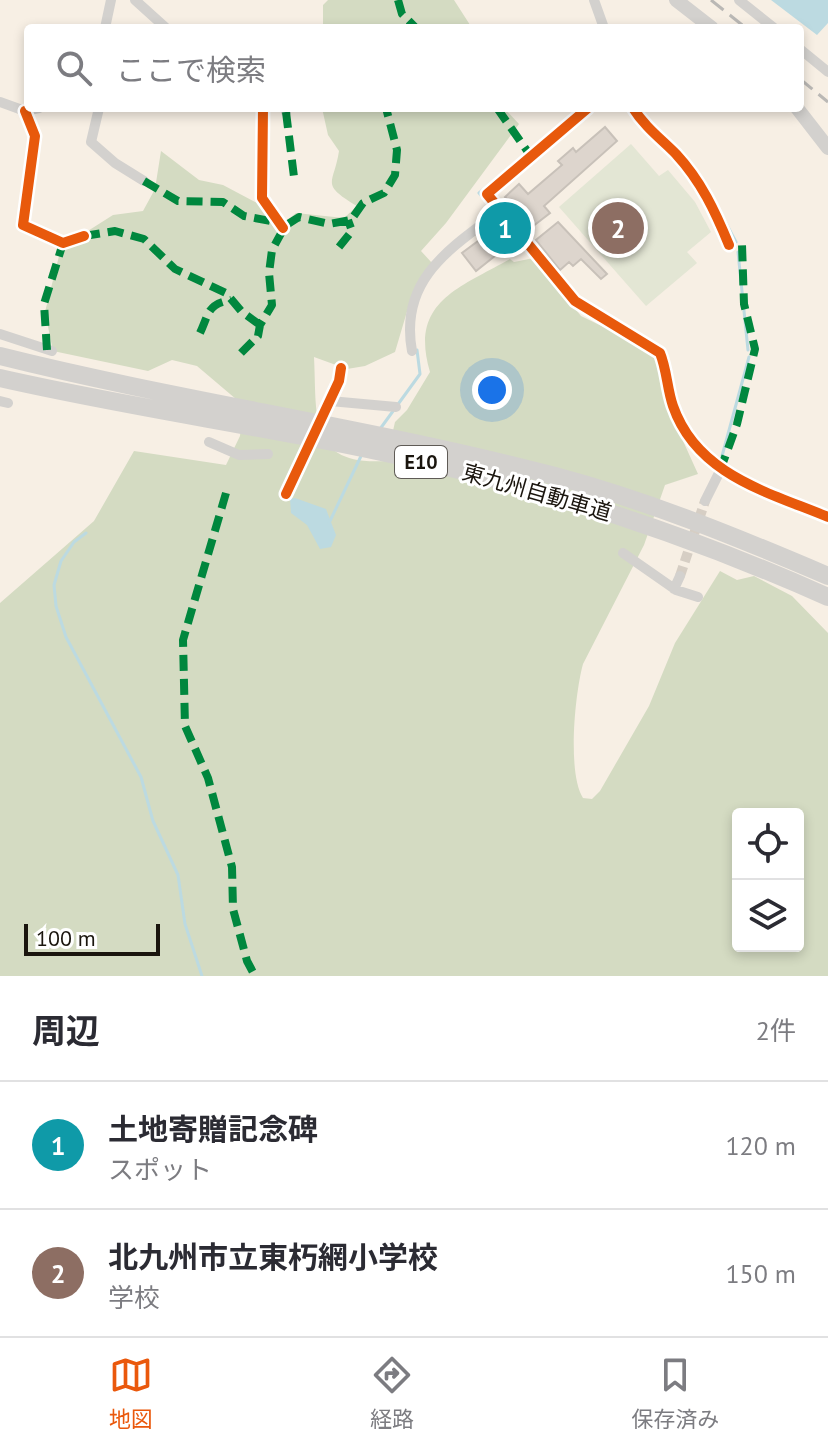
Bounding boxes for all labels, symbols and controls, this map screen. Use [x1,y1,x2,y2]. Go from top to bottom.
search box [24,24,804,112]
icon: search [52,46,96,90]
text: ここで検索 [116,50,266,89]
pin: 1 [479,198,531,258]
pin: 2 [592,198,644,258]
your location [472,370,512,410]
road number: E10 [395,446,447,478]
street label: 東九州自動車道 [459,457,615,527]
map controls [732,808,804,952]
button: locate [732,808,804,880]
button: layers [732,880,804,952]
scale bar [24,920,160,956]
text: 100 m [36,924,96,952]
text: 周辺 [32,1008,100,1052]
text: 2件 [756,1014,796,1047]
text: 土地寄贈記念碑 [108,1109,318,1148]
text: 1 [51,1129,65,1162]
text: 120 m [725,1129,796,1162]
text: スポット [108,1153,212,1186]
text: 北九州市立東朽網小学校 [108,1237,438,1276]
text: 2 [51,1257,65,1290]
text: 150 m [725,1257,796,1290]
text: 学校 [108,1281,160,1314]
tab: 地図 [109,1353,153,1433]
tab: 経路 [370,1353,414,1433]
tab: 保存済み [631,1353,719,1433]

